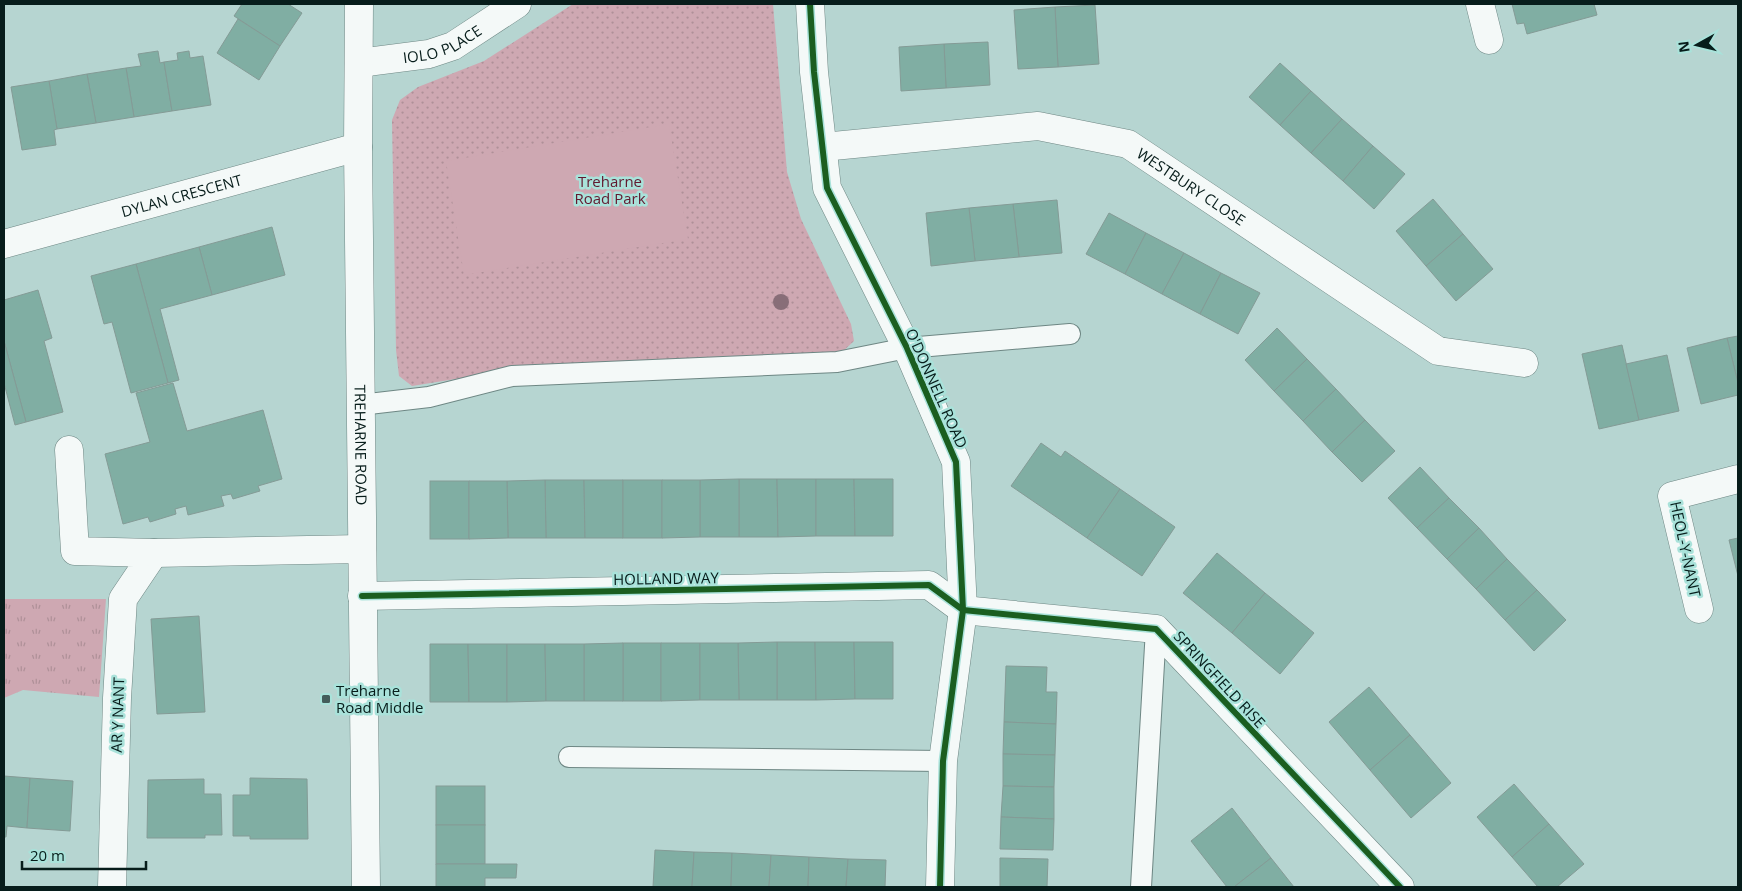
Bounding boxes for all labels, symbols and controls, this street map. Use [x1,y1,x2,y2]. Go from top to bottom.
street label: IOLO PLACE [402,20,485,67]
north arrow [1672,20,1722,70]
text: N [1673,40,1694,54]
street label: WESTBURY CLOSE [1133,143,1250,230]
street label: DYLAN CRESCENT [119,169,245,221]
park label: Treharne Road Park [574,171,646,208]
street label: O'DONNELL ROAD [902,325,972,451]
street label: TREHARNE ROAD [351,385,372,505]
street label: HEOL-Y-NANT [1666,499,1706,599]
street label: HOLLAND WAY [613,567,720,589]
street label: SPRINGFIELD RISE [1170,626,1270,732]
street label: AR Y NANT [106,676,128,753]
place label: Treharne Road Middle [336,680,424,717]
marker: Treharne Road Middle [320,693,332,705]
scale bar [22,838,146,870]
text: 20 m [30,845,65,865]

